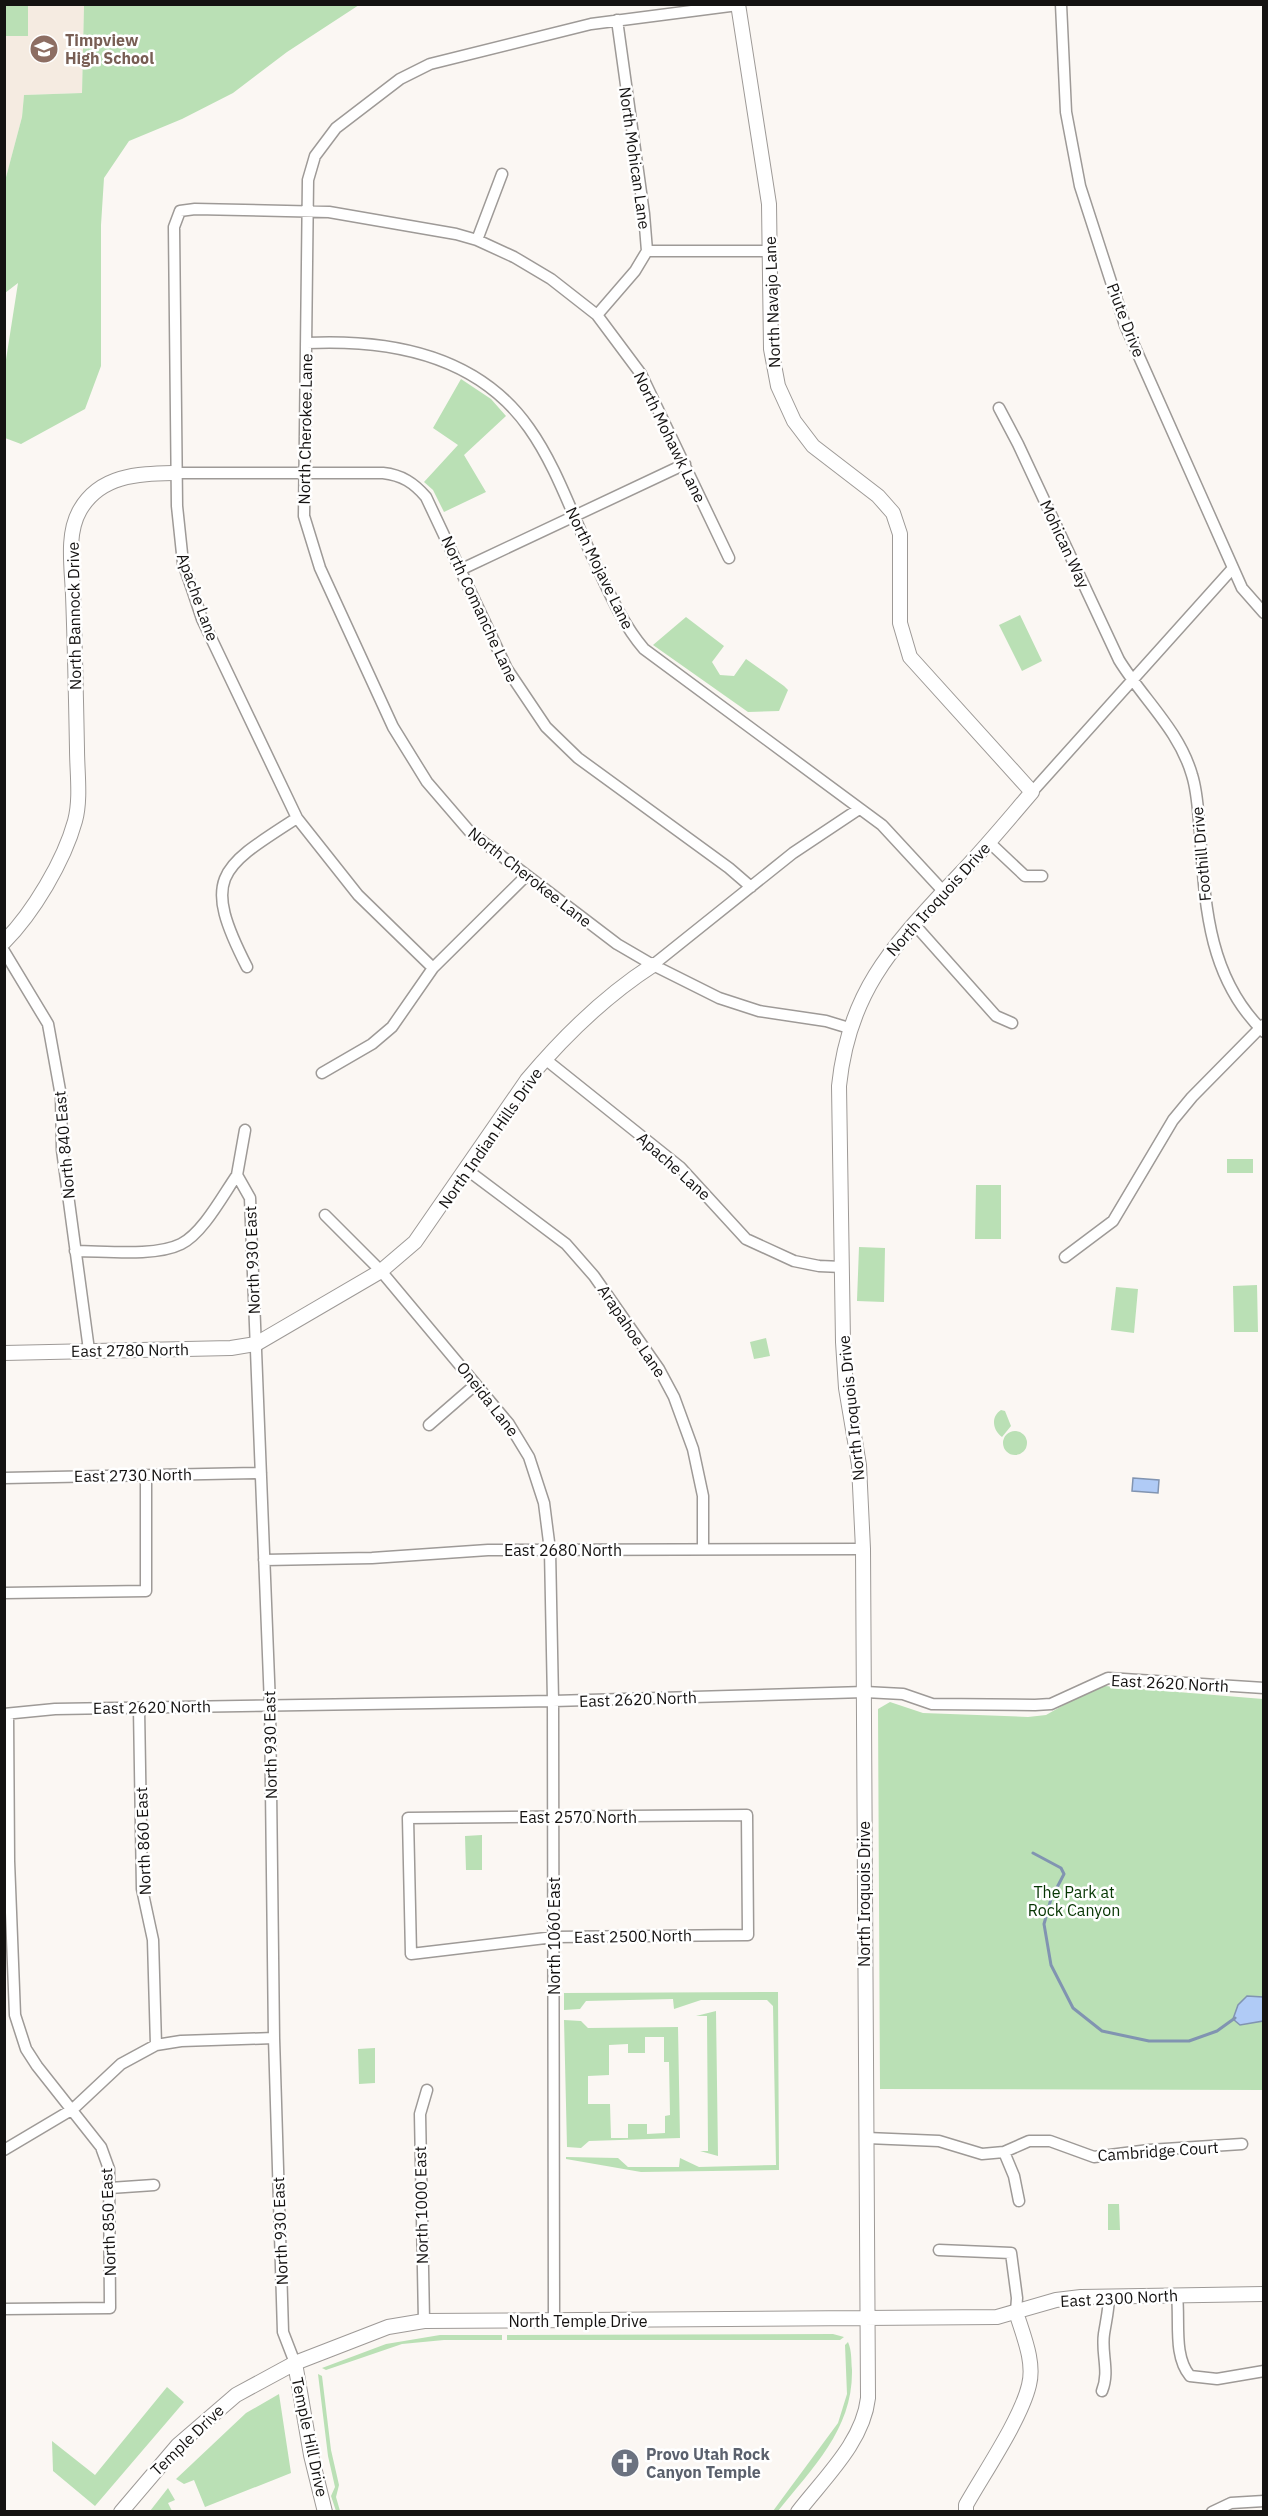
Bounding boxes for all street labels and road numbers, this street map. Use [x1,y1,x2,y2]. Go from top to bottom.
street label: North Mohican Lane [615,86,655,231]
street label: North Navajo Lane [760,236,784,368]
street label: Piute Drive [1103,280,1149,360]
street label: North Cherokee Lane [294,353,316,505]
street label: North Mohawk Lane [630,368,710,506]
street label: Mohican Way [1036,497,1094,591]
street label: North Mojave Lane [562,503,638,633]
street label: North Comanche Lane [437,533,523,686]
street label: North Bannock Drive [63,542,85,690]
street label: Apache Lane [173,550,223,644]
street label: Foothill Drive [1187,806,1215,902]
street label: North Cherokee Lane [464,823,596,932]
street label: North Iroquois Drive [882,838,994,960]
street label: North Indian Hills Drive [434,1063,546,1212]
street label: North 840 East [49,1090,79,1200]
street label: Apache Lane [633,1128,715,1204]
street label: North 930 East [240,1205,264,1315]
street label: Arapahoe Lane [594,1281,670,1381]
street label: North Iroquois Drive [833,1334,869,1482]
street label: East 2780 North [71,1339,189,1361]
street label: Oneida Lane [453,1358,523,1440]
street label: East 2730 North [74,1464,192,1486]
street label: East 2680 North [504,1540,622,1560]
street label: East 2620 North [1111,1670,1229,1696]
street label: East 2620 North [579,1687,697,1711]
street label: North 930 East [259,1691,281,1799]
street label: East 2620 North [93,1696,211,1718]
street label: North 860 East [131,1786,155,1896]
street label: East 2570 North [519,1807,637,1827]
street label: North Iroquois Drive [854,1821,874,1967]
street label: North 1060 East [544,1877,564,1995]
street label: East 2500 North [574,1925,692,1947]
street label: Cambridge Court [1097,2137,1219,2165]
street label: North 1000 East [410,2146,432,2264]
street label: North 850 East [96,2167,120,2277]
street label: North 930 East [268,2176,292,2286]
street label: East 2300 North [1060,2285,1178,2311]
street label: North Temple Drive [509,2311,648,2331]
street label: Temple Hill Drive [288,2375,332,2499]
street label: Temple Drive [146,2400,228,2480]

